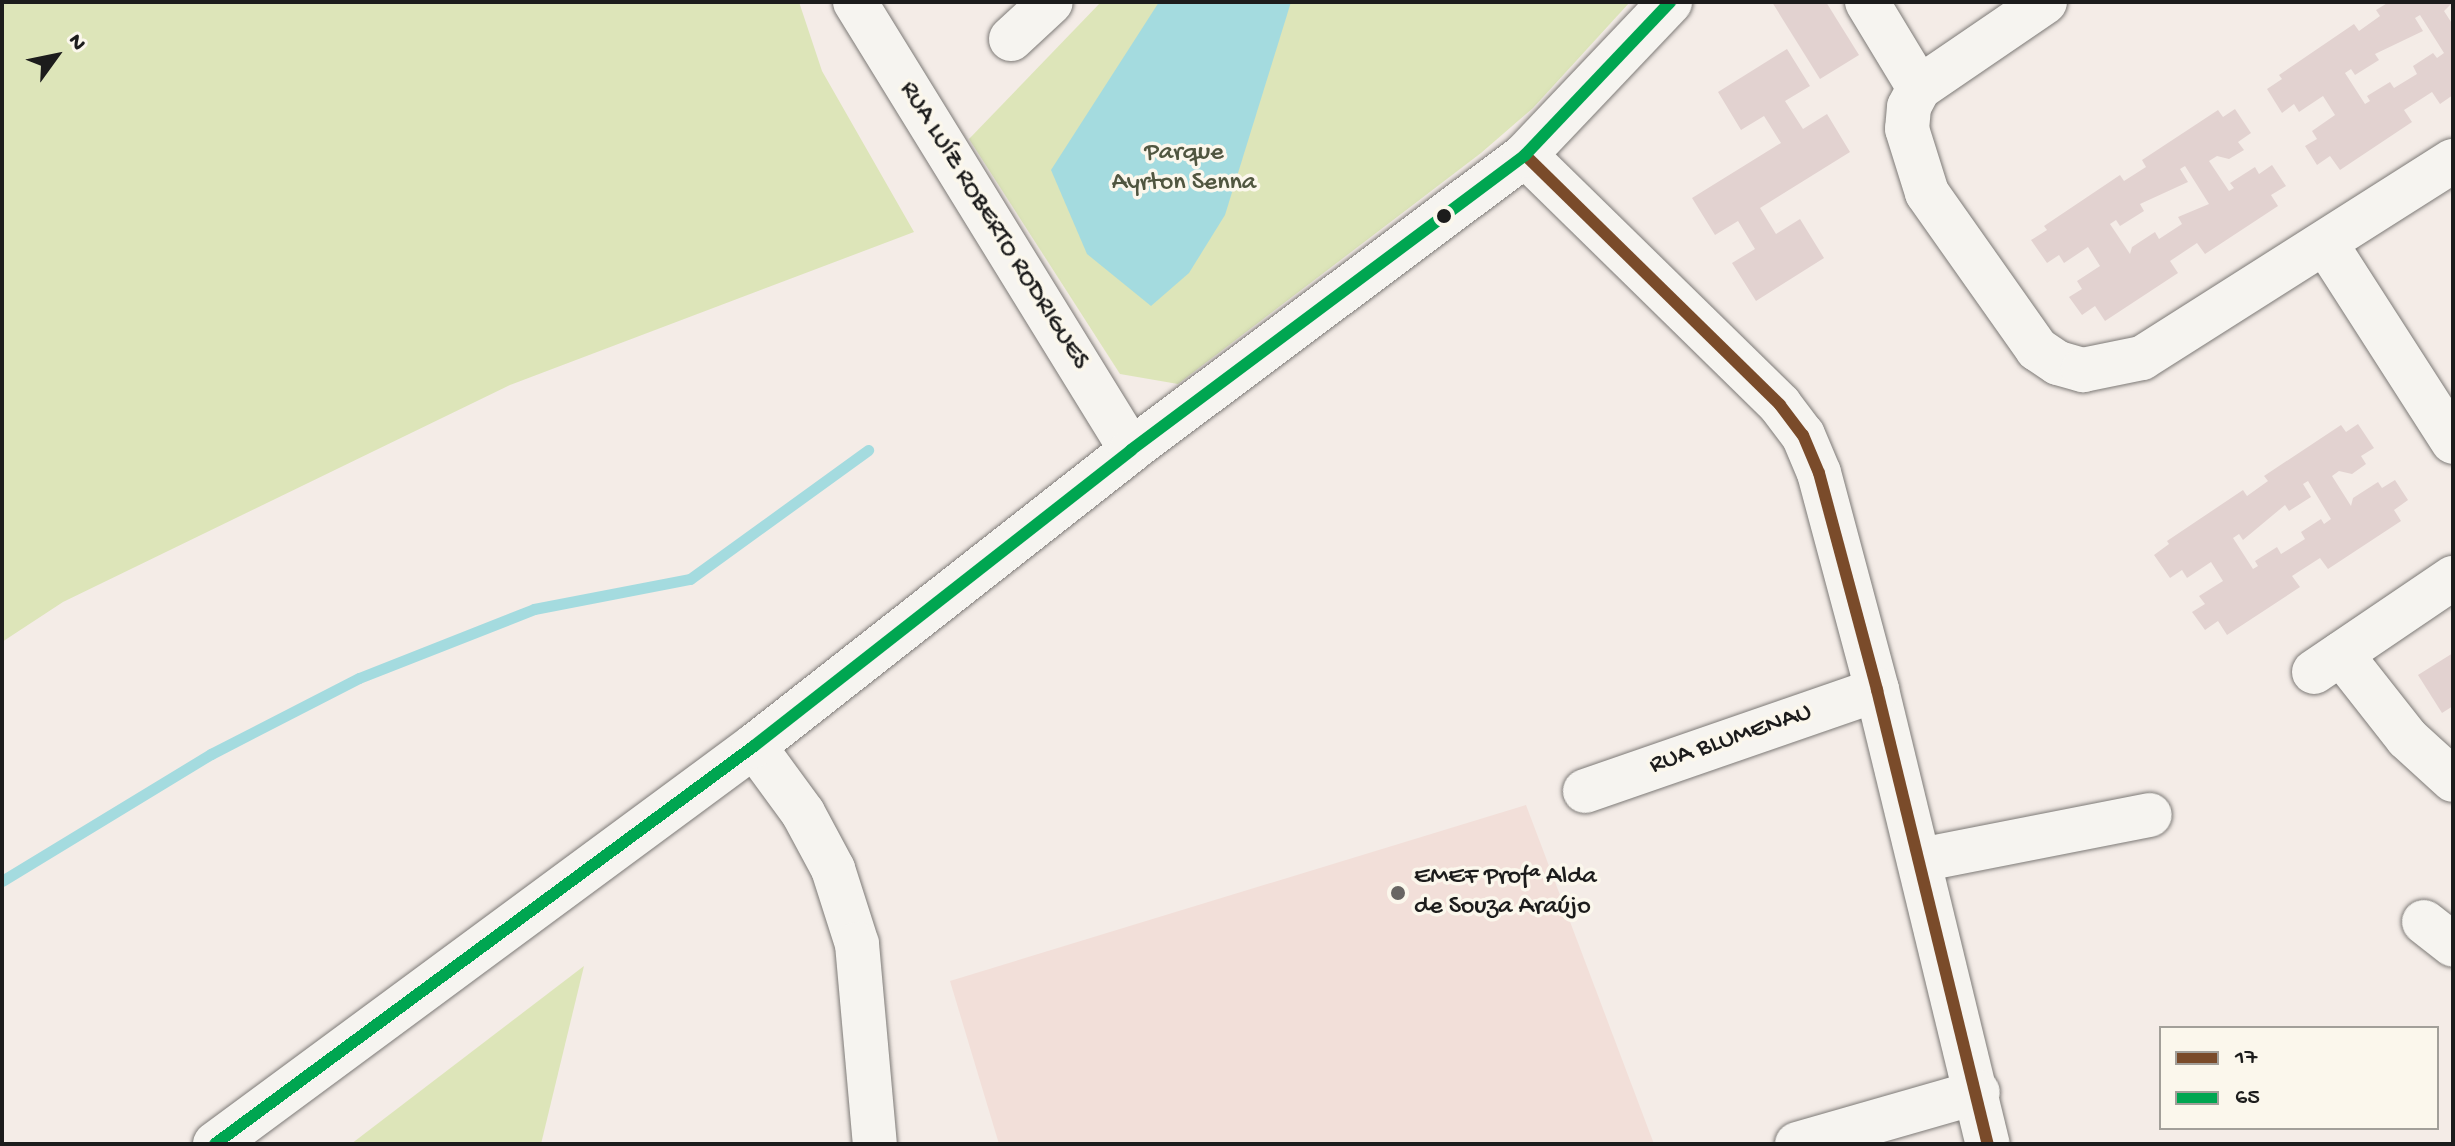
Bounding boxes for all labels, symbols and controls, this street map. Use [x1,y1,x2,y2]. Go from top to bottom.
north arrow [16,16,96,96]
text: N [61,30,91,56]
street label: RUA LUÍZ ROBERTO RODRIGUES [891,76,1095,376]
park label: Parque Ayrton Senna [1112,138,1256,200]
unlabelled marker [1436,208,1452,224]
street label: RUA BLUMENAU [1646,698,1816,782]
place label: EMEF Profª Alda de Souza Araújo [1414,862,1597,924]
marker: EMEF Profª Alda de Souza Araújo [1389,884,1407,902]
legend [2159,1026,2439,1130]
text: 17 [2235,1044,2257,1073]
text: 65 [2235,1084,2260,1113]

